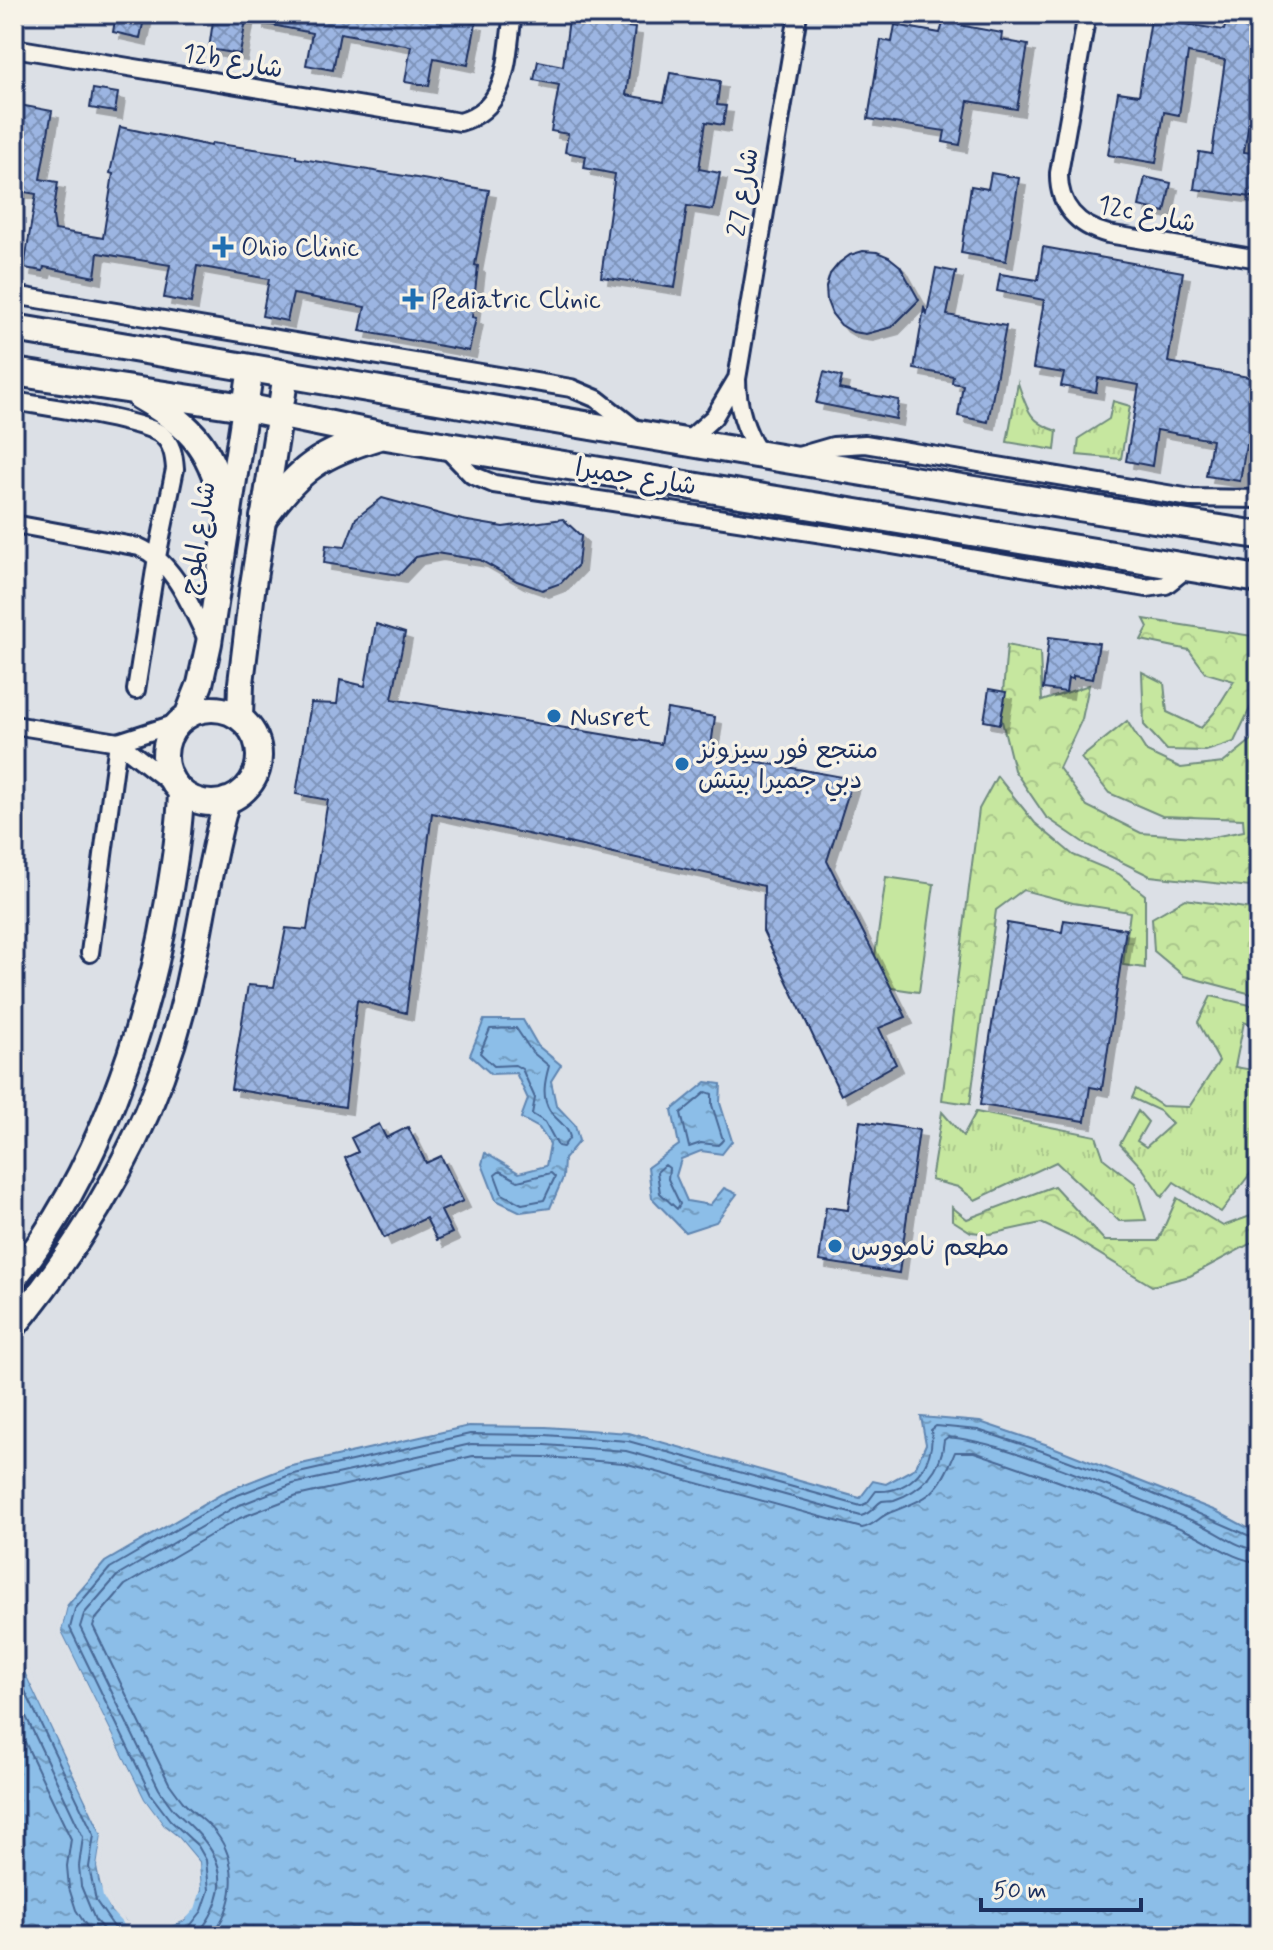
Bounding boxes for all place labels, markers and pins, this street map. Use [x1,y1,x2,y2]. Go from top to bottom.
place label: Ohio Clinic [241,232,359,266]
marker: Ohio Clinic [212,236,234,258]
place label: Pediatric Clinic [431,284,601,318]
marker: Pediatric Clinic [402,288,424,310]
place label: Nusret [570,701,650,735]
marker: Nusret [545,707,563,725]
place label: منتجع فور سيزونز دبي جميرا بيتش [696,734,878,802]
marker: منتجع فور سيزونز دبي جميرا بيتش [673,755,691,773]
place label: مطعم نامووس [851,1231,1009,1266]
marker: مطعم نامووس [826,1237,844,1255]

